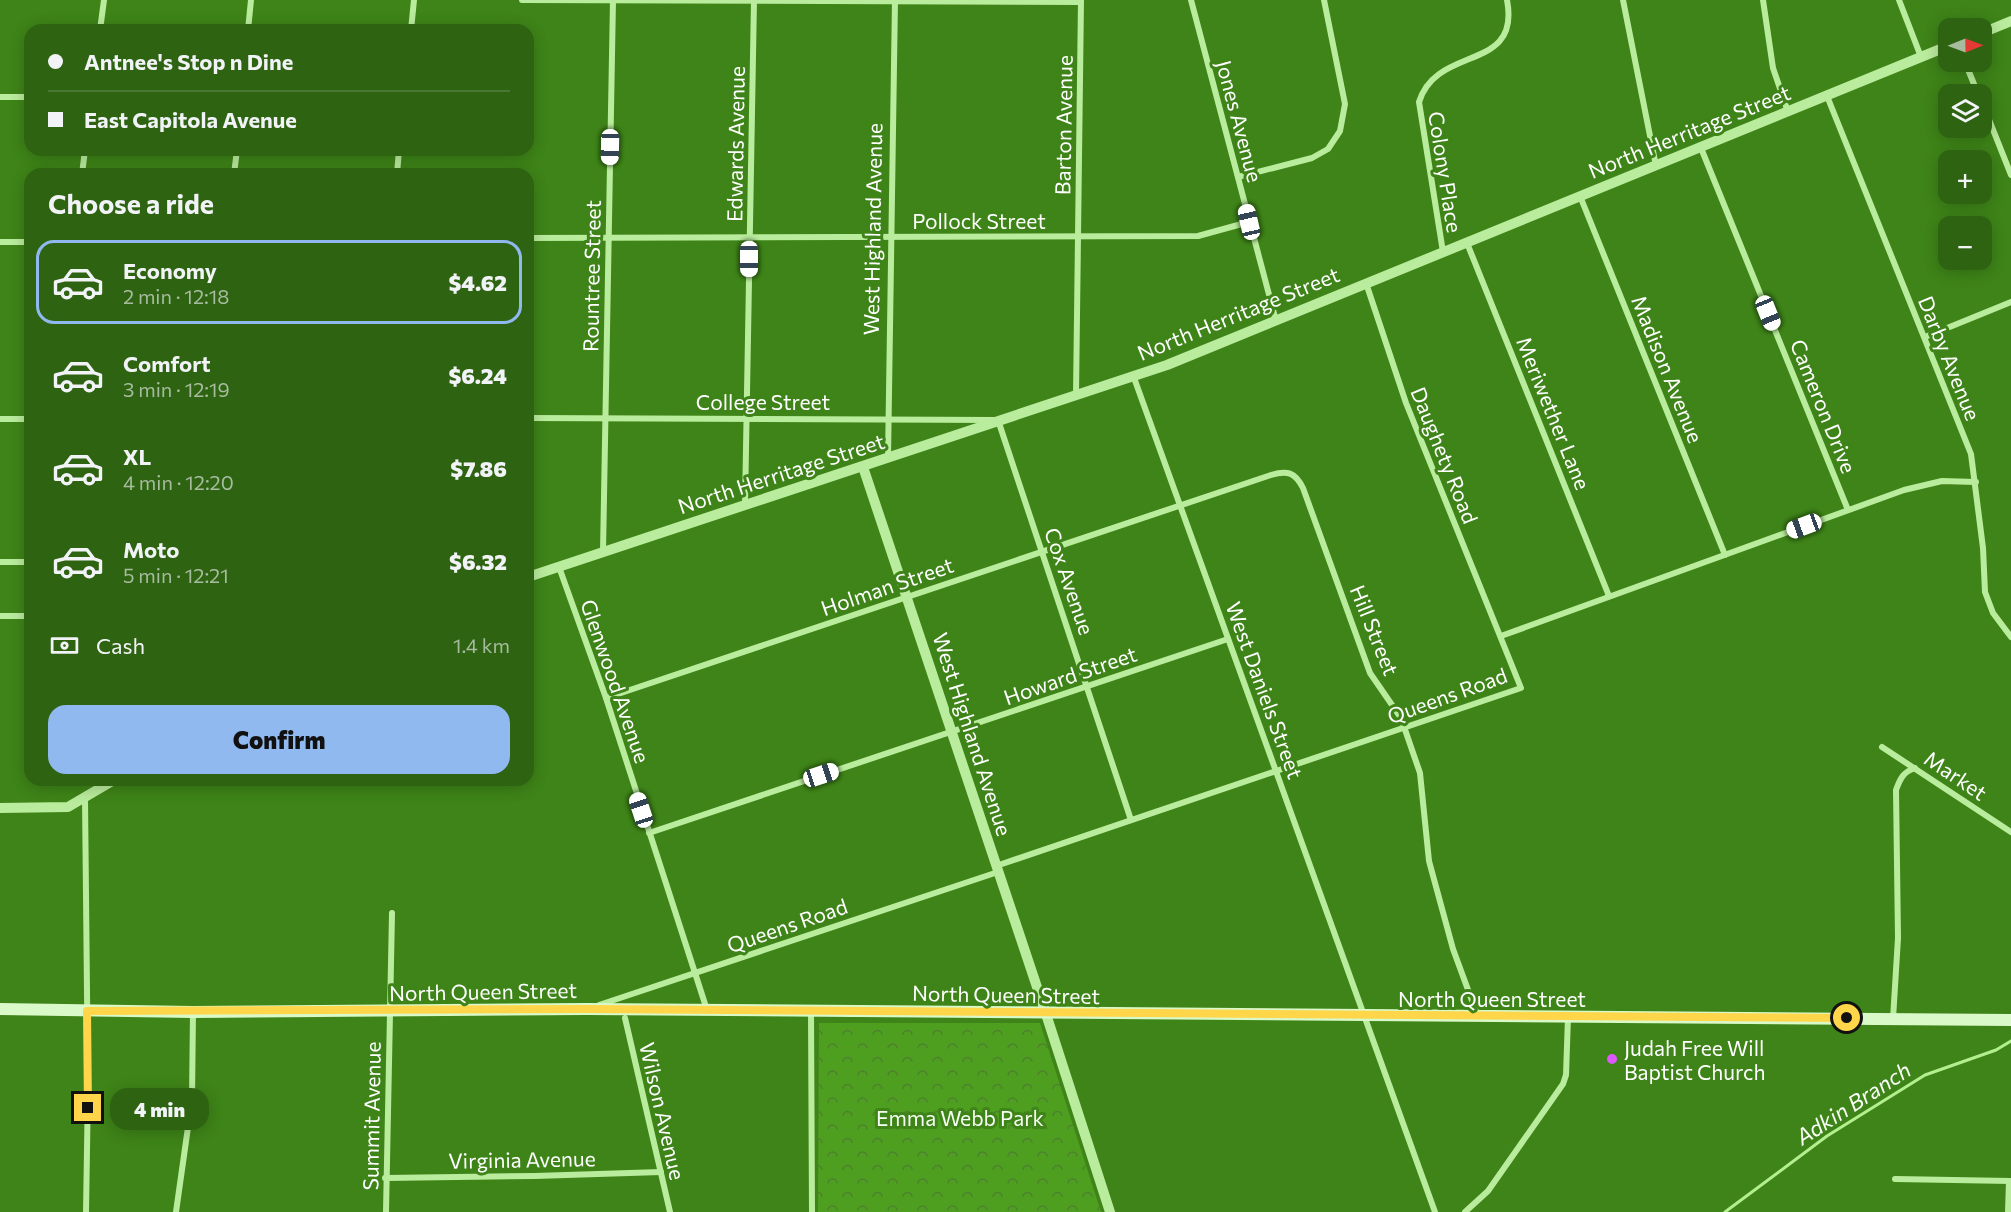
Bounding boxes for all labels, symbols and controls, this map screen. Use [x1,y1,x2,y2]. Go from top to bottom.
north arrow [1938,18,1992,72]
map controls [1938,18,1992,270]
text: Antnee's Stop n Dine [84,48,293,75]
street label: Barton Avenue [1049,55,1077,195]
street label: Jones Avenue [1212,57,1268,185]
street label: Edwards Avenue [721,66,749,222]
street label: North Herritage Street [1584,79,1794,183]
button: layers [1938,84,1992,138]
text: East Capitola Avenue [84,106,297,133]
street label: Colony Place [1424,110,1468,234]
street label: West Highland Avenue [858,123,886,335]
car [601,129,619,165]
button: + [1938,150,1992,204]
text: Choose a ride [48,187,214,220]
street label: Rountree Street [577,200,605,352]
car [1236,202,1262,242]
street label: Pollock Street [912,208,1046,233]
button: − [1938,216,1992,270]
car [740,241,758,277]
icon: car [51,255,105,309]
text: Economy [123,257,217,284]
street label: North Herritage Street [1133,261,1343,365]
text: $4.62 [448,269,507,296]
text: 2 min · 12:18 [123,284,229,308]
street label: Madison Avenue [1627,292,1709,446]
street label: Darby Avenue [1914,292,1986,424]
car [1753,293,1783,333]
street label: Meriwether Lane [1512,333,1596,493]
street label: Cameron Drive [1786,335,1862,477]
icon: car [51,348,105,402]
text: Comfort [123,350,211,377]
text: $6.24 [448,362,507,389]
text: 3 min · 12:19 [123,377,230,401]
street label: Daughety Road [1406,383,1484,527]
street label: College Street [696,389,830,414]
street label: North Herritage Street [675,428,887,518]
icon: car [51,441,105,495]
text: XL [123,443,151,470]
text: $7.86 [450,455,507,482]
text: 4 min · 12:20 [123,470,234,494]
car [1784,511,1824,541]
street label: Cox Avenue [1040,524,1100,638]
icon: car [51,534,105,588]
text: Moto [123,536,179,563]
text: $6.32 [449,548,507,575]
street label: Holman Street [818,552,956,620]
text: 5 min · 12:21 [123,563,229,587]
street label: Hill Street [1346,581,1404,679]
street label: Glenwood Avenue [576,596,656,766]
street label: West Daniels Street [1221,598,1309,782]
icon: cash [48,629,81,662]
street label: West Highland Avenue [928,629,1018,839]
text: Cash [96,632,145,659]
text: 1.4 km [453,633,510,657]
street label: Howard Street [1000,641,1140,709]
street label: Queens Road [1384,662,1510,728]
button: Confirm [48,705,510,774]
street label: Market [1920,745,1992,805]
car [801,761,841,789]
car [627,790,655,830]
street label: Queens Road [724,893,850,957]
street label: North Queen Street [389,977,577,1005]
street label: North Queen Street [912,980,1100,1008]
street label: North Queen Street [1398,986,1586,1011]
route start [1833,1004,1860,1031]
place label: Judah Free Will Baptist Church [1624,1035,1766,1084]
street label: Wilson Avenue [635,1040,691,1182]
street label: Summit Avenue [357,1041,385,1191]
marker: Judah Free Will Baptist Church [1605,1052,1619,1066]
water label: Adkin Branch [1790,1056,1916,1151]
callout: 4 min [109,1087,208,1129]
route end [74,1094,101,1121]
text: 4 min [134,1097,185,1121]
park label: Emma Webb Park [876,1105,1044,1130]
street label: Virginia Avenue [448,1145,596,1173]

